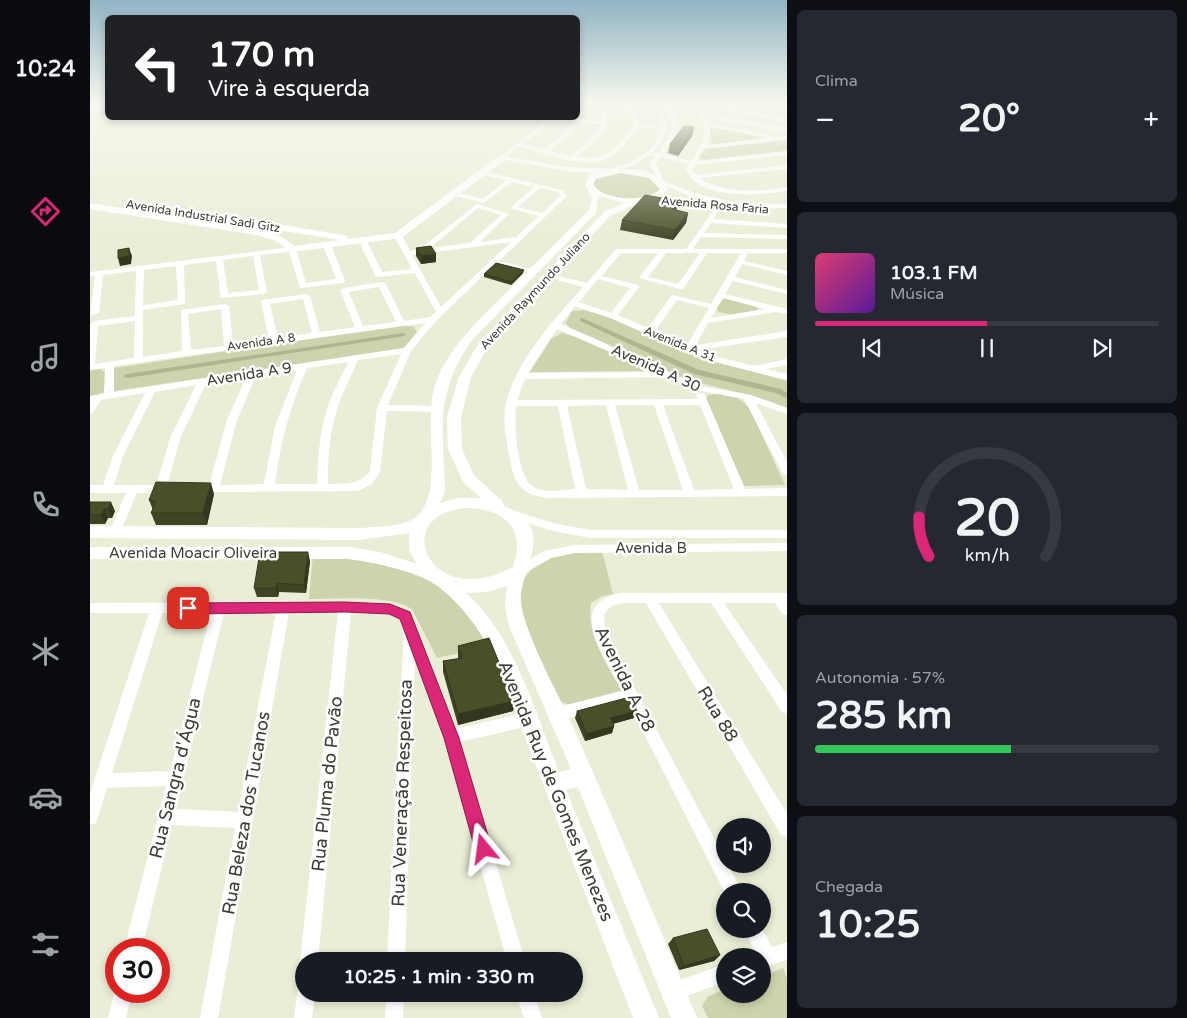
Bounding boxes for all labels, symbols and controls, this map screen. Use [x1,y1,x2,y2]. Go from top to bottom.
text: 170 m [208,34,315,76]
icon: left [125,35,190,100]
text: 10:24 [15,56,75,82]
text: Clima [815,71,858,91]
text: Vire à esquerda [208,76,370,102]
text: 20° [958,96,1020,142]
text: − [815,103,835,137]
text: + [1143,103,1159,137]
street label: Avenida Rosa Faria [660,193,770,217]
icon: directions [28,194,63,229]
street label: Avenida Industrial Sadi Gitz [125,197,281,235]
street label: Avenida Raymundo Juliano [477,230,593,352]
text: 103.1 FM [890,262,978,284]
text: Música [890,284,944,304]
street label: Avenida A 31 [642,323,718,365]
street label: Avenida A 8 [226,330,296,354]
icon: previous [858,334,886,362]
icon: pause [973,334,1001,362]
icon: next [1088,334,1116,362]
icon: music [28,340,63,375]
street label: Avenida A 30 [609,340,703,396]
street label: Avenida A 9 [205,358,293,390]
icon: phone [28,487,63,522]
text: 20 [954,487,1020,550]
street label: Avenida B [615,539,687,557]
street label: Avenida Moacir Oliveira [109,544,277,562]
text: km/h [965,545,1009,566]
pin [167,587,209,629]
icon: arrive [174,594,202,622]
street label: Avenida A 28 [590,623,660,735]
icon: climate [28,634,63,669]
street label: Avenida Ruy de Gomes Menezes [494,657,618,925]
text: Autonomia · 57% [815,668,945,688]
street label: Rua Veneração Respeitosa [387,679,417,907]
street label: Rua 88 [693,682,743,746]
text: 285 km [815,693,952,739]
street label: Rua Sangra d'Água [144,695,206,861]
street label: Rua Pluma do Pavão [307,695,347,873]
street label: Rua Beleza dos Tucanos [217,710,275,916]
icon: car [28,780,63,815]
map controls [716,818,771,1003]
button: sound [716,818,771,873]
position arrow [457,822,509,874]
text: Chegada [815,877,883,897]
button: search [716,883,771,938]
text: 10:25 [815,902,920,948]
icon: filters [28,927,63,962]
speed limit sign: 30 [105,938,170,1003]
button: layers [716,948,771,1003]
text: 10:25 · 1 min · 330 m [343,966,535,988]

